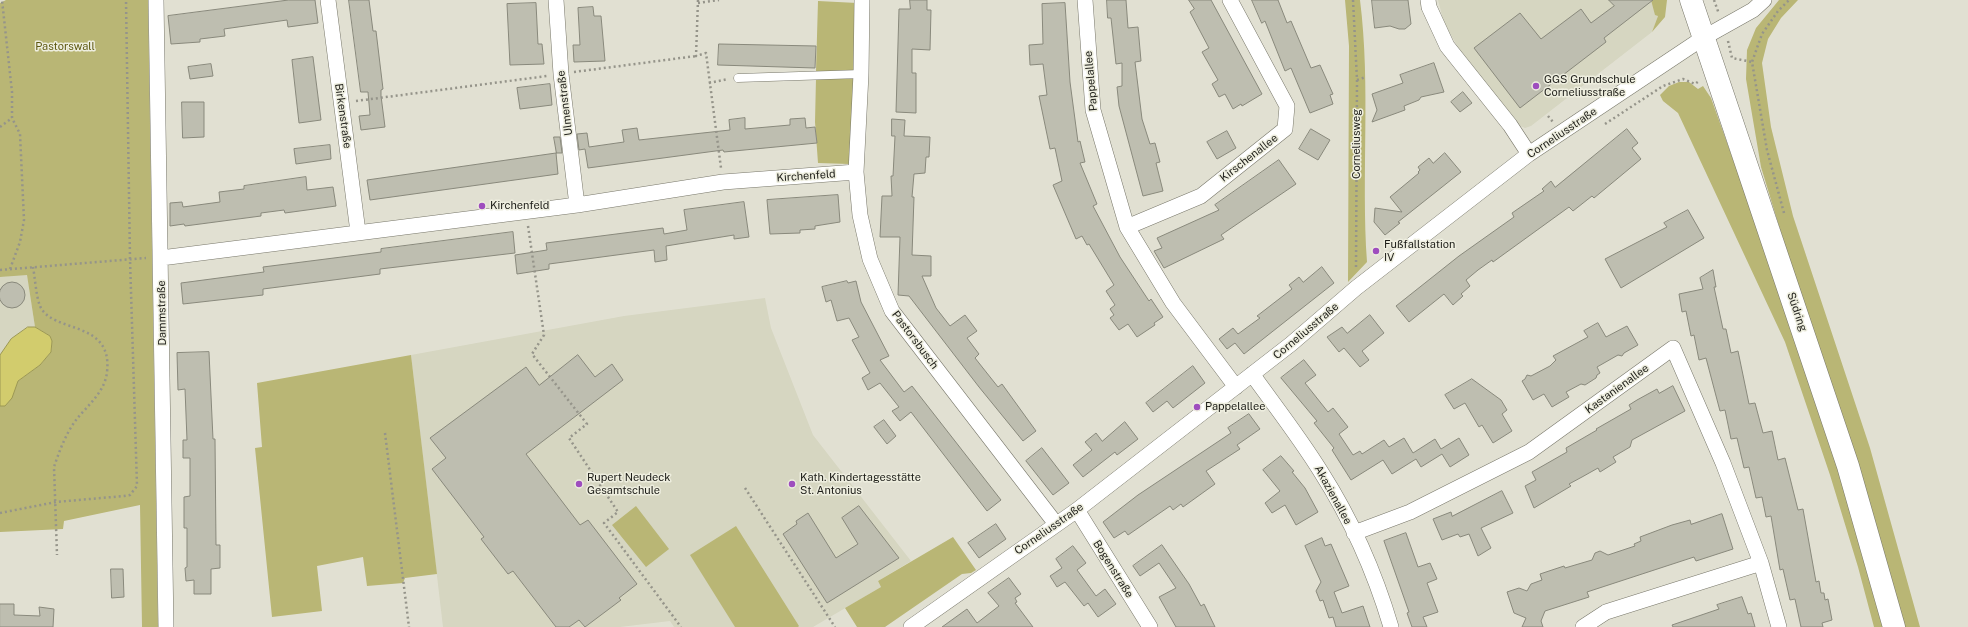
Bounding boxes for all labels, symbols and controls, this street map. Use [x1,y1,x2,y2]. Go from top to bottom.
park label: Pastorswall [35,40,95,54]
street label: Pappelallee [1082,50,1100,112]
street label: Ulmenstraße [554,70,576,136]
place label: GGS Grundschule Corneliusstraße [1544,73,1635,99]
marker: GGS Grundschule Corneliusstraße [1531,81,1541,91]
street label: Birkenstraße [332,83,354,149]
street label: Corneliusstraße [1525,105,1599,161]
street label: Corneliusweg [1350,109,1364,179]
street label: Kirschenallee [1217,131,1281,185]
street label: Kirchenfeld [776,167,836,185]
place label: Kirchenfeld [490,199,549,213]
marker: Kirchenfeld [477,201,487,211]
place label: Fußfallstation IV [1384,238,1455,264]
marker: Fußfallstation IV [1371,246,1381,256]
street label: Dammstraße [155,280,169,346]
street label: Südring [1784,291,1810,333]
street label: Corneliusstraße [1271,300,1341,362]
street label: Pastorsbusch [889,308,941,372]
street label: Kastanienallee [1583,361,1651,417]
place label: Pappelallee [1205,400,1265,414]
marker: Pappelallee [1192,402,1202,412]
street label: Akazienallee [1311,463,1355,527]
place label: Rupert Neudeck Gesamtschule [587,471,670,497]
place label: Kath. Kindertagesstätte St. Antonius [800,471,921,497]
marker: Rupert Neudeck Gesamtschule [574,479,584,489]
marker: Kath. Kindertagesstätte St. Antonius [787,479,797,489]
street label: Corneliusstraße [1012,500,1086,558]
street label: Bogenstraße [1090,538,1136,600]

